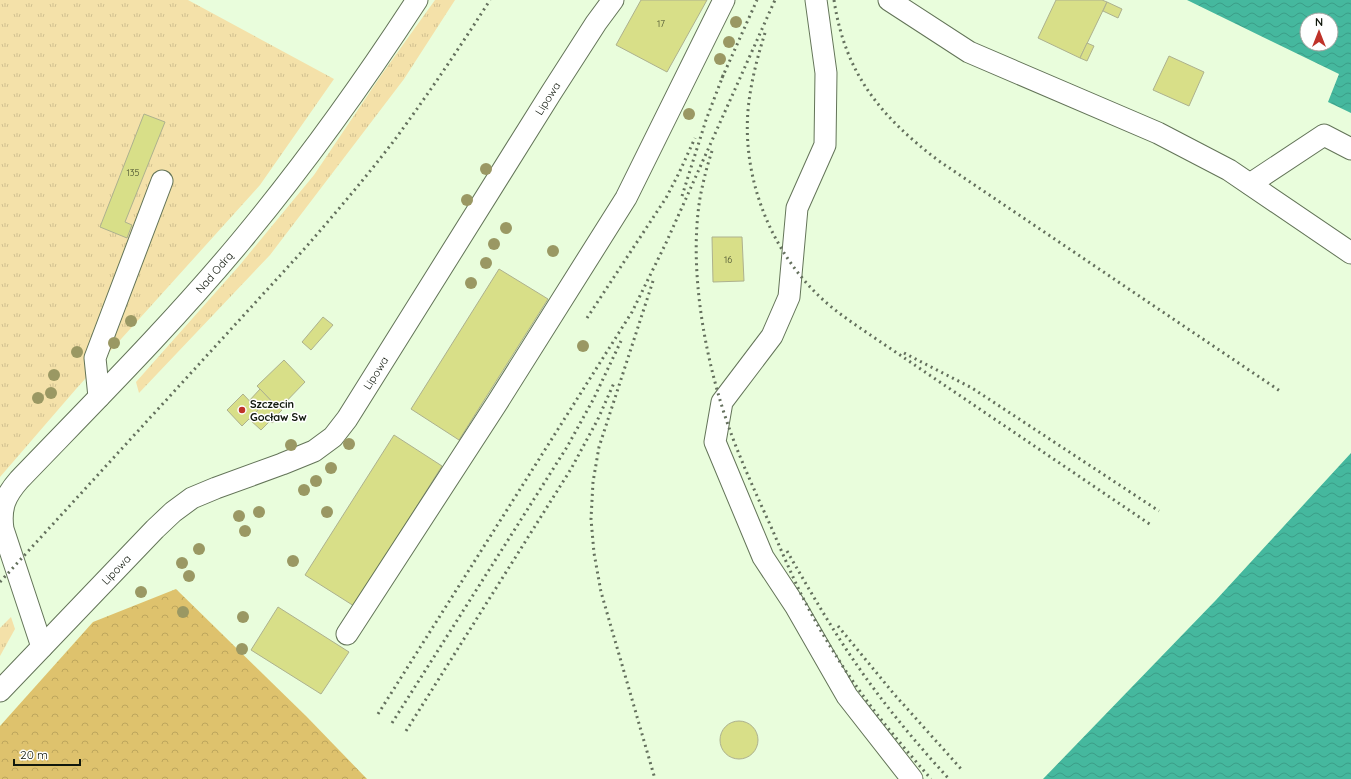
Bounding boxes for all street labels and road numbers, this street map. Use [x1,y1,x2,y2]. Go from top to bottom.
street label: Lipowa [532,79,563,118]
street label: Nad Odrą [192,248,236,296]
street label: Lipowa [360,354,391,392]
street label: Lipowa [98,552,134,588]

